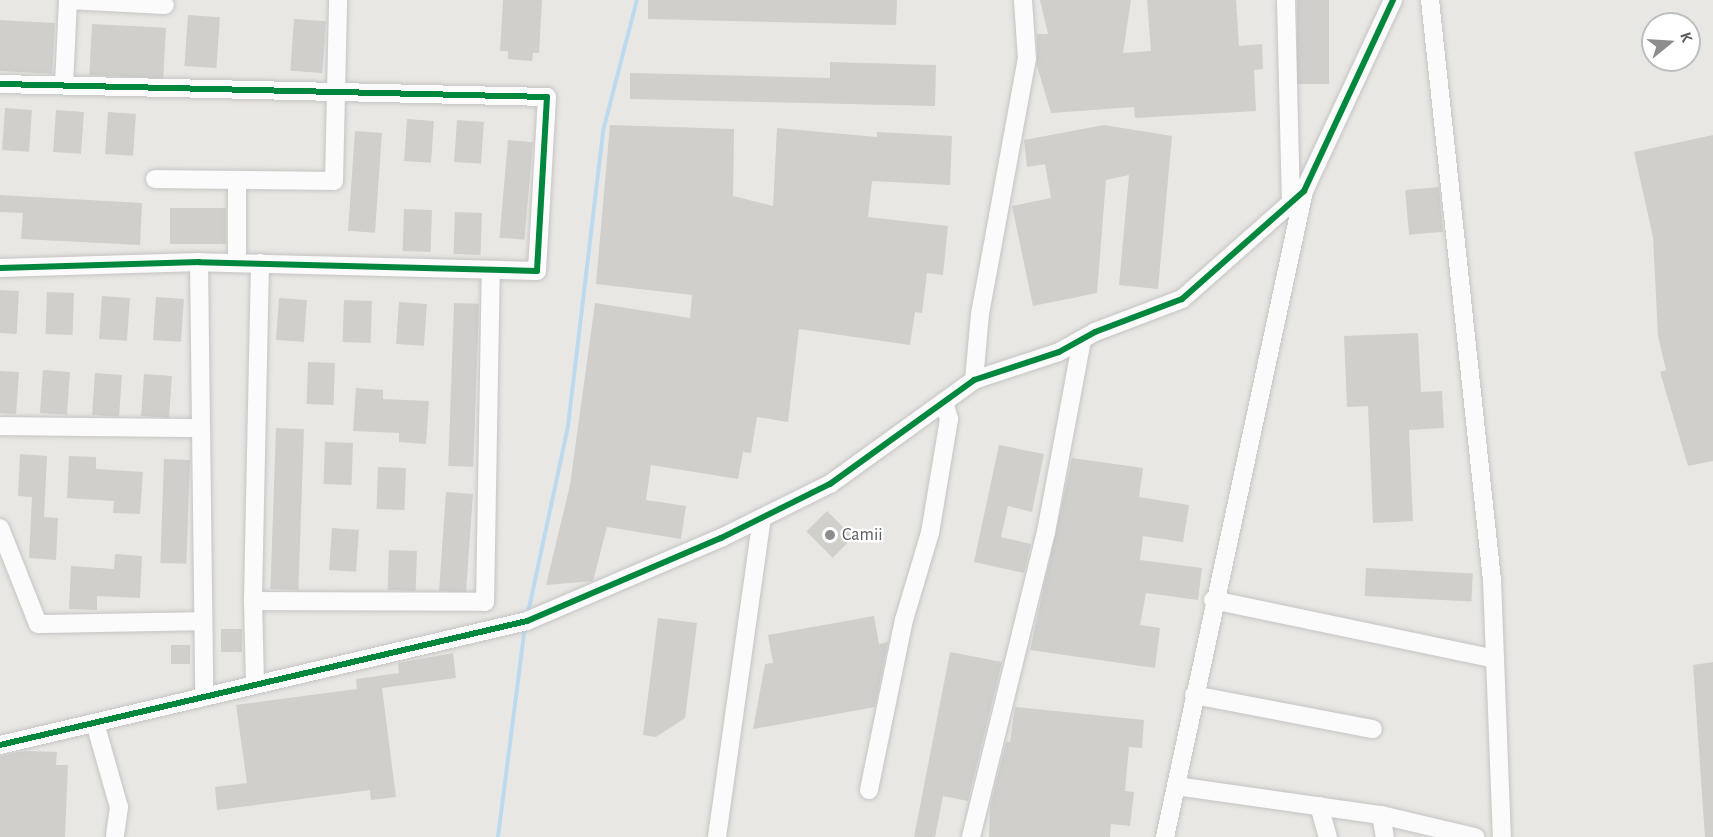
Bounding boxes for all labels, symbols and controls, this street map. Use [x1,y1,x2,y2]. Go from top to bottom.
north arrow [1641,12,1701,72]
text: K [1677,30,1695,44]
place label: Camii [842,524,883,546]
marker: Camii [823,528,837,542]

